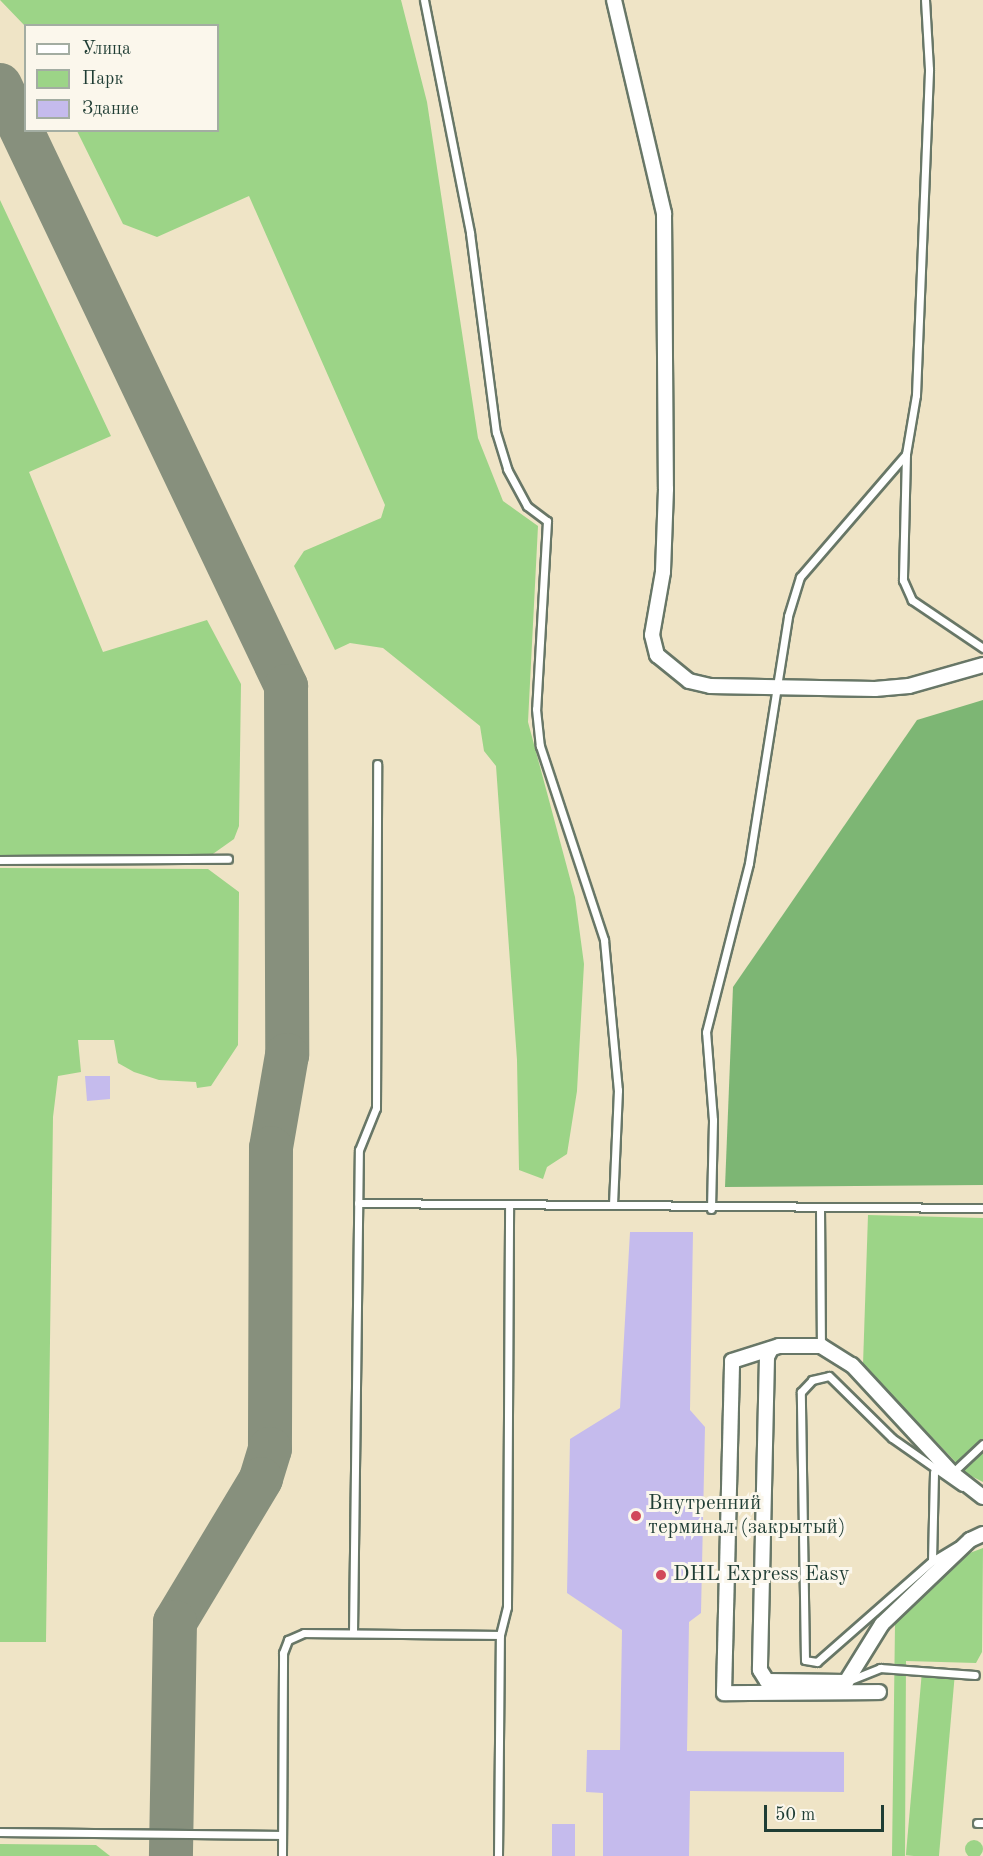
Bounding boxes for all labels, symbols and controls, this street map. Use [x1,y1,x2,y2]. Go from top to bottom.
legend [24,24,219,132]
text: Улица [82,40,131,58]
text: Парк [82,70,123,88]
text: Здание [82,100,139,118]
place label: Внутренний терминал (закрытый) [648,1491,846,1541]
marker: Внутренний терминал (закрытый) [629,1509,643,1523]
place label: DHL Express Easy [673,1562,850,1588]
marker: DHL Express Easy [654,1568,668,1582]
scale bar [767,1793,887,1831]
text: 50 m [775,1806,815,1824]

